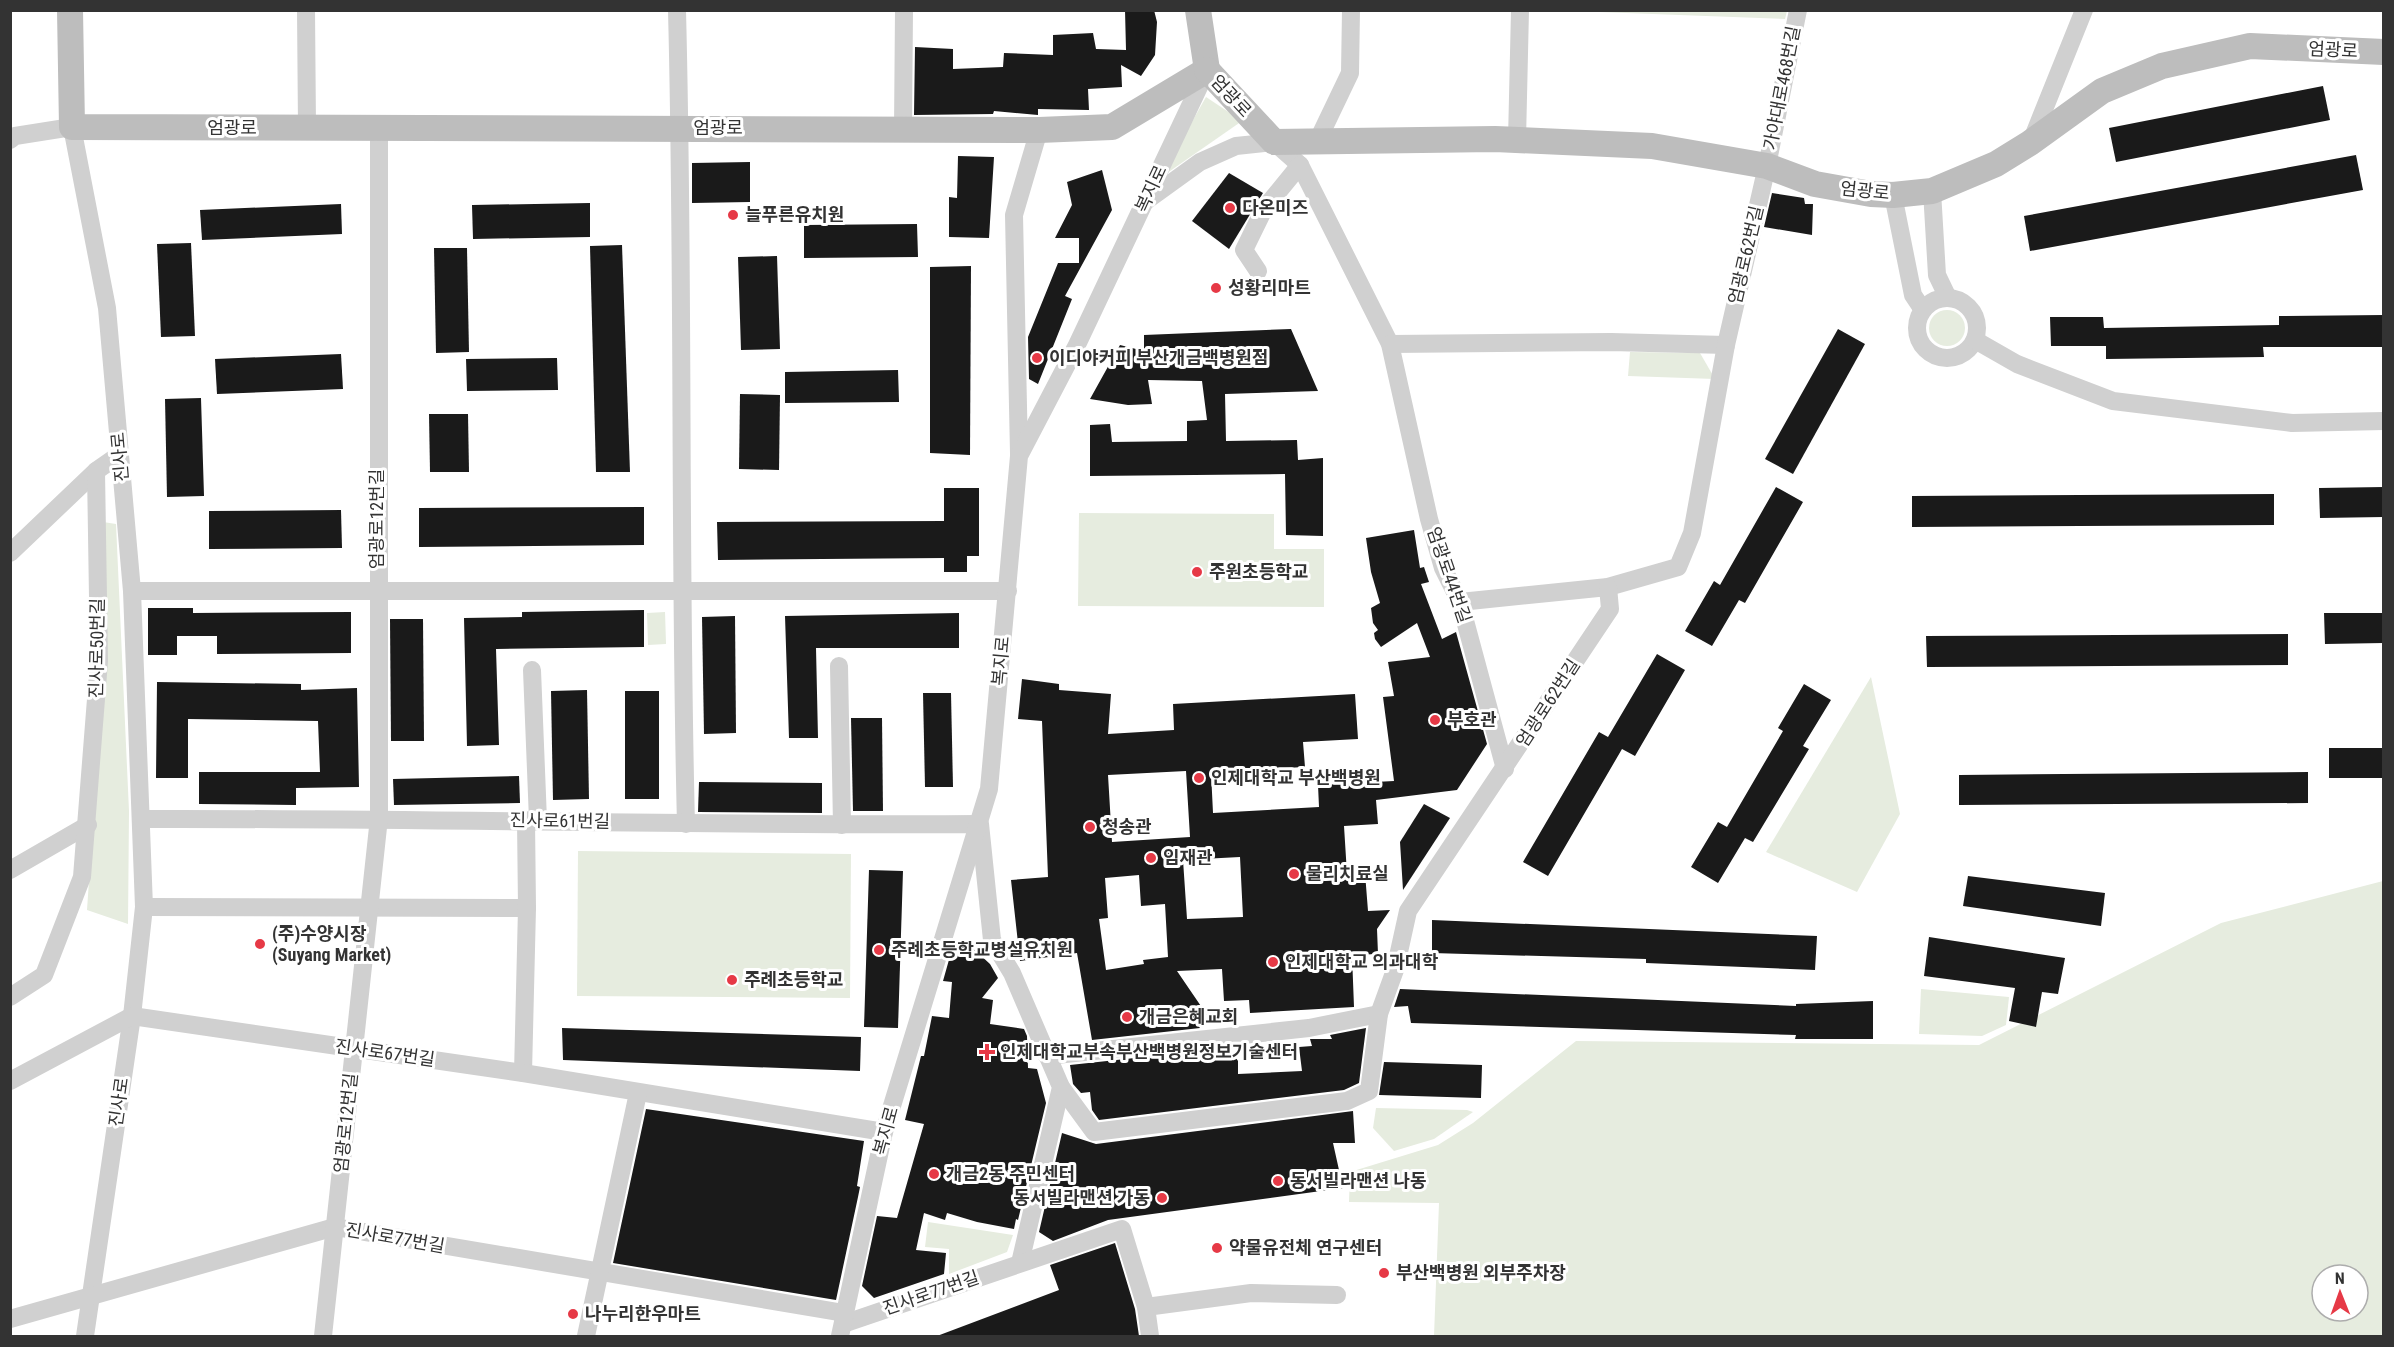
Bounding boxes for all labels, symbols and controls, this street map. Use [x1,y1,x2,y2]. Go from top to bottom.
street label: 가야대로468번길 [1759,24,1804,152]
street label: 엄광로 [2308,38,2358,61]
street label: 엄광로 [1207,70,1256,121]
street label: 엄광로 [207,117,257,138]
street label: 엄광로 [693,117,743,138]
street label: 복지로 [1131,162,1171,216]
street label: 엄광로 [1839,177,1891,204]
place label: 다온미즈 [1242,197,1308,218]
marker: 다온미즈 [1223,201,1237,215]
place label: 늘푸른유치원 [745,204,844,225]
street label: 엄광로62번길 [1724,204,1767,306]
marker: 늘푸른유치원 [726,208,740,222]
place label: 성황리마트 [1228,277,1311,298]
marker: 성황리마트 [1209,281,1223,295]
place label: 이디야커피 부산개금백병원점 [1049,347,1268,368]
marker: 이디야커피 부산개금백병원점 [1030,351,1044,365]
street label: 진사로 [107,431,132,483]
street label: 엄광로12번길 [366,469,387,569]
street label: 엄광로44번길 [1423,524,1476,626]
place label: 주원초등학교 [1209,561,1308,582]
marker: 주원초등학교 [1190,565,1204,579]
street label: 진사로50번길 [85,598,108,698]
street label: 복지로 [988,635,1013,687]
street label: 엄광로62번길 [1511,655,1584,751]
place label: 부호관 [1447,709,1497,730]
marker: 부호관 [1428,713,1442,727]
place label: 인제대학교 부산백병원 [1211,767,1381,788]
marker: 인제대학교 부산백병원 [1192,771,1206,785]
street label: 진사로61번길 [510,809,610,832]
place label: 청송관 [1102,816,1152,837]
marker: 청송관 [1083,820,1097,834]
place label: 임재관 [1163,847,1213,868]
marker: 임재관 [1144,851,1158,865]
place label: 물리치료실 [1306,863,1389,884]
marker: 물리치료실 [1287,867,1301,881]
place label: (주)수양시장 (Suyang Market) [272,923,391,966]
marker: (주)수양시장 (Suyang Market) [253,937,267,951]
place label: 주례초등학교병설유치원 [891,939,1073,960]
marker: 주례초등학교병설유치원 [872,943,886,957]
place label: 인제대학교 의과대학 [1285,951,1439,972]
marker: 인제대학교 의과대학 [1266,955,1280,969]
place label: 주례초등학교 [744,969,843,990]
marker: 주례초등학교 [725,973,739,987]
place label: 개금은혜교회 [1139,1006,1238,1027]
marker: 개금은혜교회 [1120,1010,1134,1024]
street label: 진사로67번길 [334,1035,436,1070]
place label: 인제대학교부속부산백병원정보기술센터 [1000,1041,1298,1062]
marker: 인제대학교부속부산백병원정보기술센터 [978,1043,996,1061]
street label: 엄광로12번길 [330,1072,361,1174]
street label: 진사로 [105,1076,132,1128]
street label: 복지로 [869,1104,902,1158]
place label: 개금2동 주민센터 [946,1163,1075,1184]
marker: 개금2동 주민센터 [927,1167,941,1181]
place label: 동서빌라맨션 나동 [1290,1170,1427,1191]
marker: 동서빌라맨션 나동 [1271,1174,1285,1188]
place label: 동서빌라맨션 가동 [1013,1187,1150,1208]
marker: 동서빌라맨션 가동 [1155,1191,1169,1205]
street label: 진사로77번길 [344,1218,446,1257]
place label: 약물유전체 연구센터 [1229,1237,1382,1258]
marker: 약물유전체 연구센터 [1210,1241,1224,1255]
place label: 부산백병원 외부주차장 [1396,1262,1566,1283]
north arrow [2310,1263,2370,1323]
street label: 진사로77번길 [880,1266,982,1319]
marker: 부산백병원 외부주차장 [1377,1266,1391,1280]
text: N [2335,1269,2345,1288]
place label: 나누리한우마트 [585,1303,701,1324]
marker: 나누리한우마트 [566,1307,580,1321]

